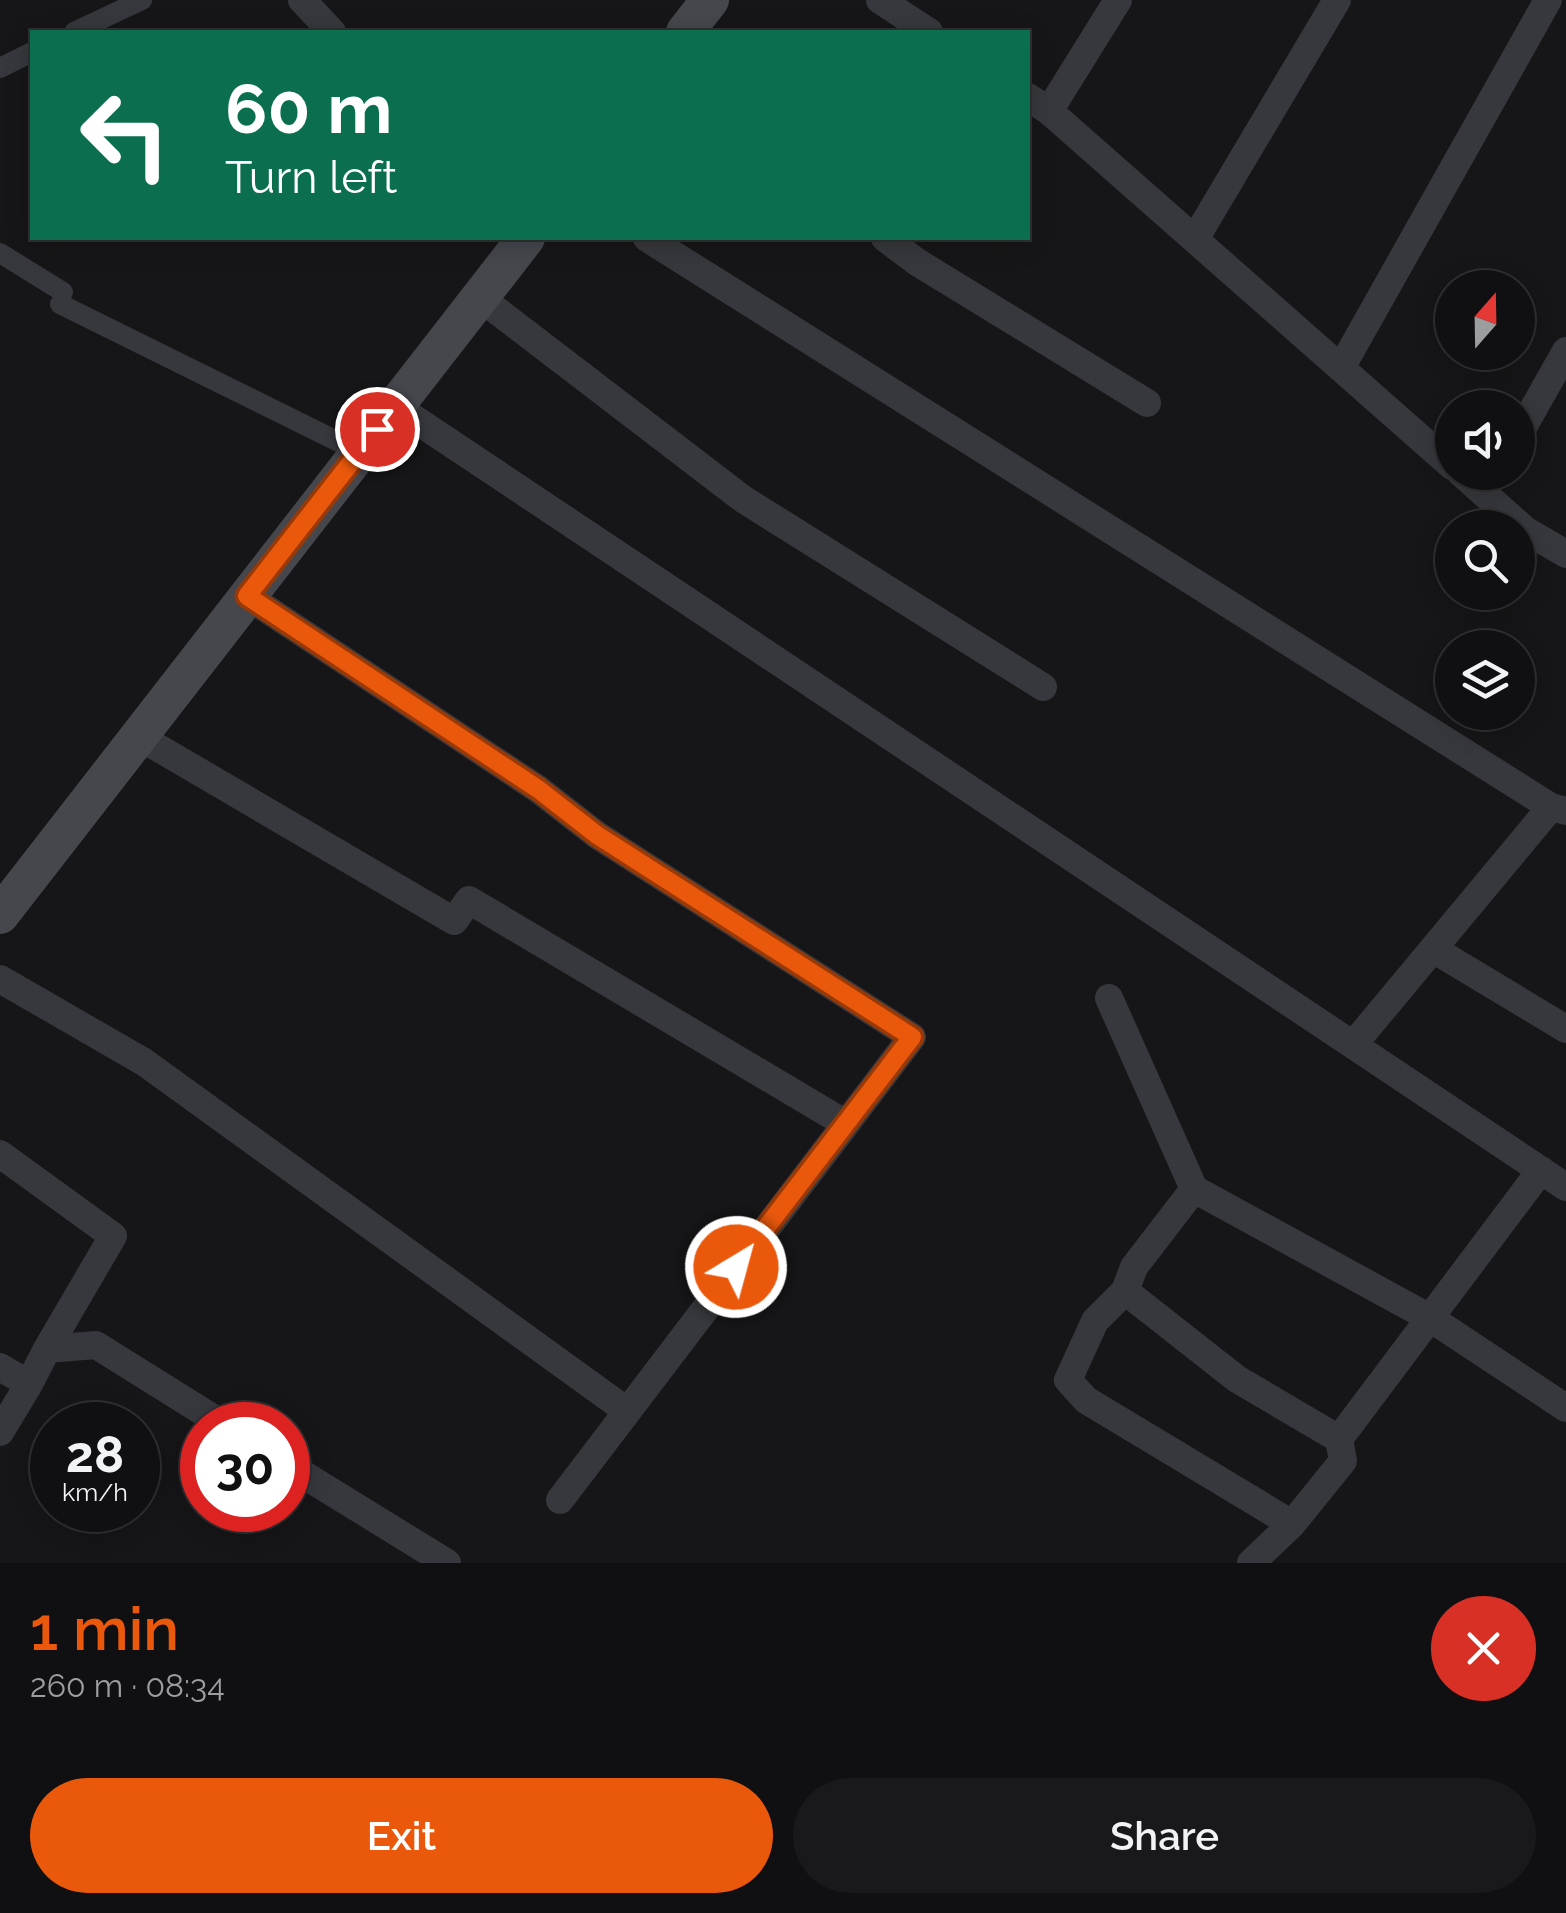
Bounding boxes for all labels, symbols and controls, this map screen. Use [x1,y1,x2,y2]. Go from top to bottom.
text: 60 m [225,67,392,149]
icon: left [60,70,190,200]
text: Turn left [225,151,397,204]
north arrow [1435,270,1535,370]
map controls [1435,270,1535,730]
pin [335,387,420,472]
button: sound [1435,390,1535,490]
icon: arrive [350,402,405,457]
button: search [1435,510,1535,610]
button: layers [1435,630,1535,730]
position arrow [684,1215,788,1319]
speed limit sign: 30 [180,1402,310,1532]
text: 28 [66,1425,124,1484]
text: km/h [62,1477,128,1507]
text: 1 min [30,1594,179,1664]
button: close [1431,1596,1536,1701]
text: 260 m · 08:34 [30,1667,225,1704]
button: Exit [30,1778,773,1893]
button: Share [793,1778,1536,1893]

